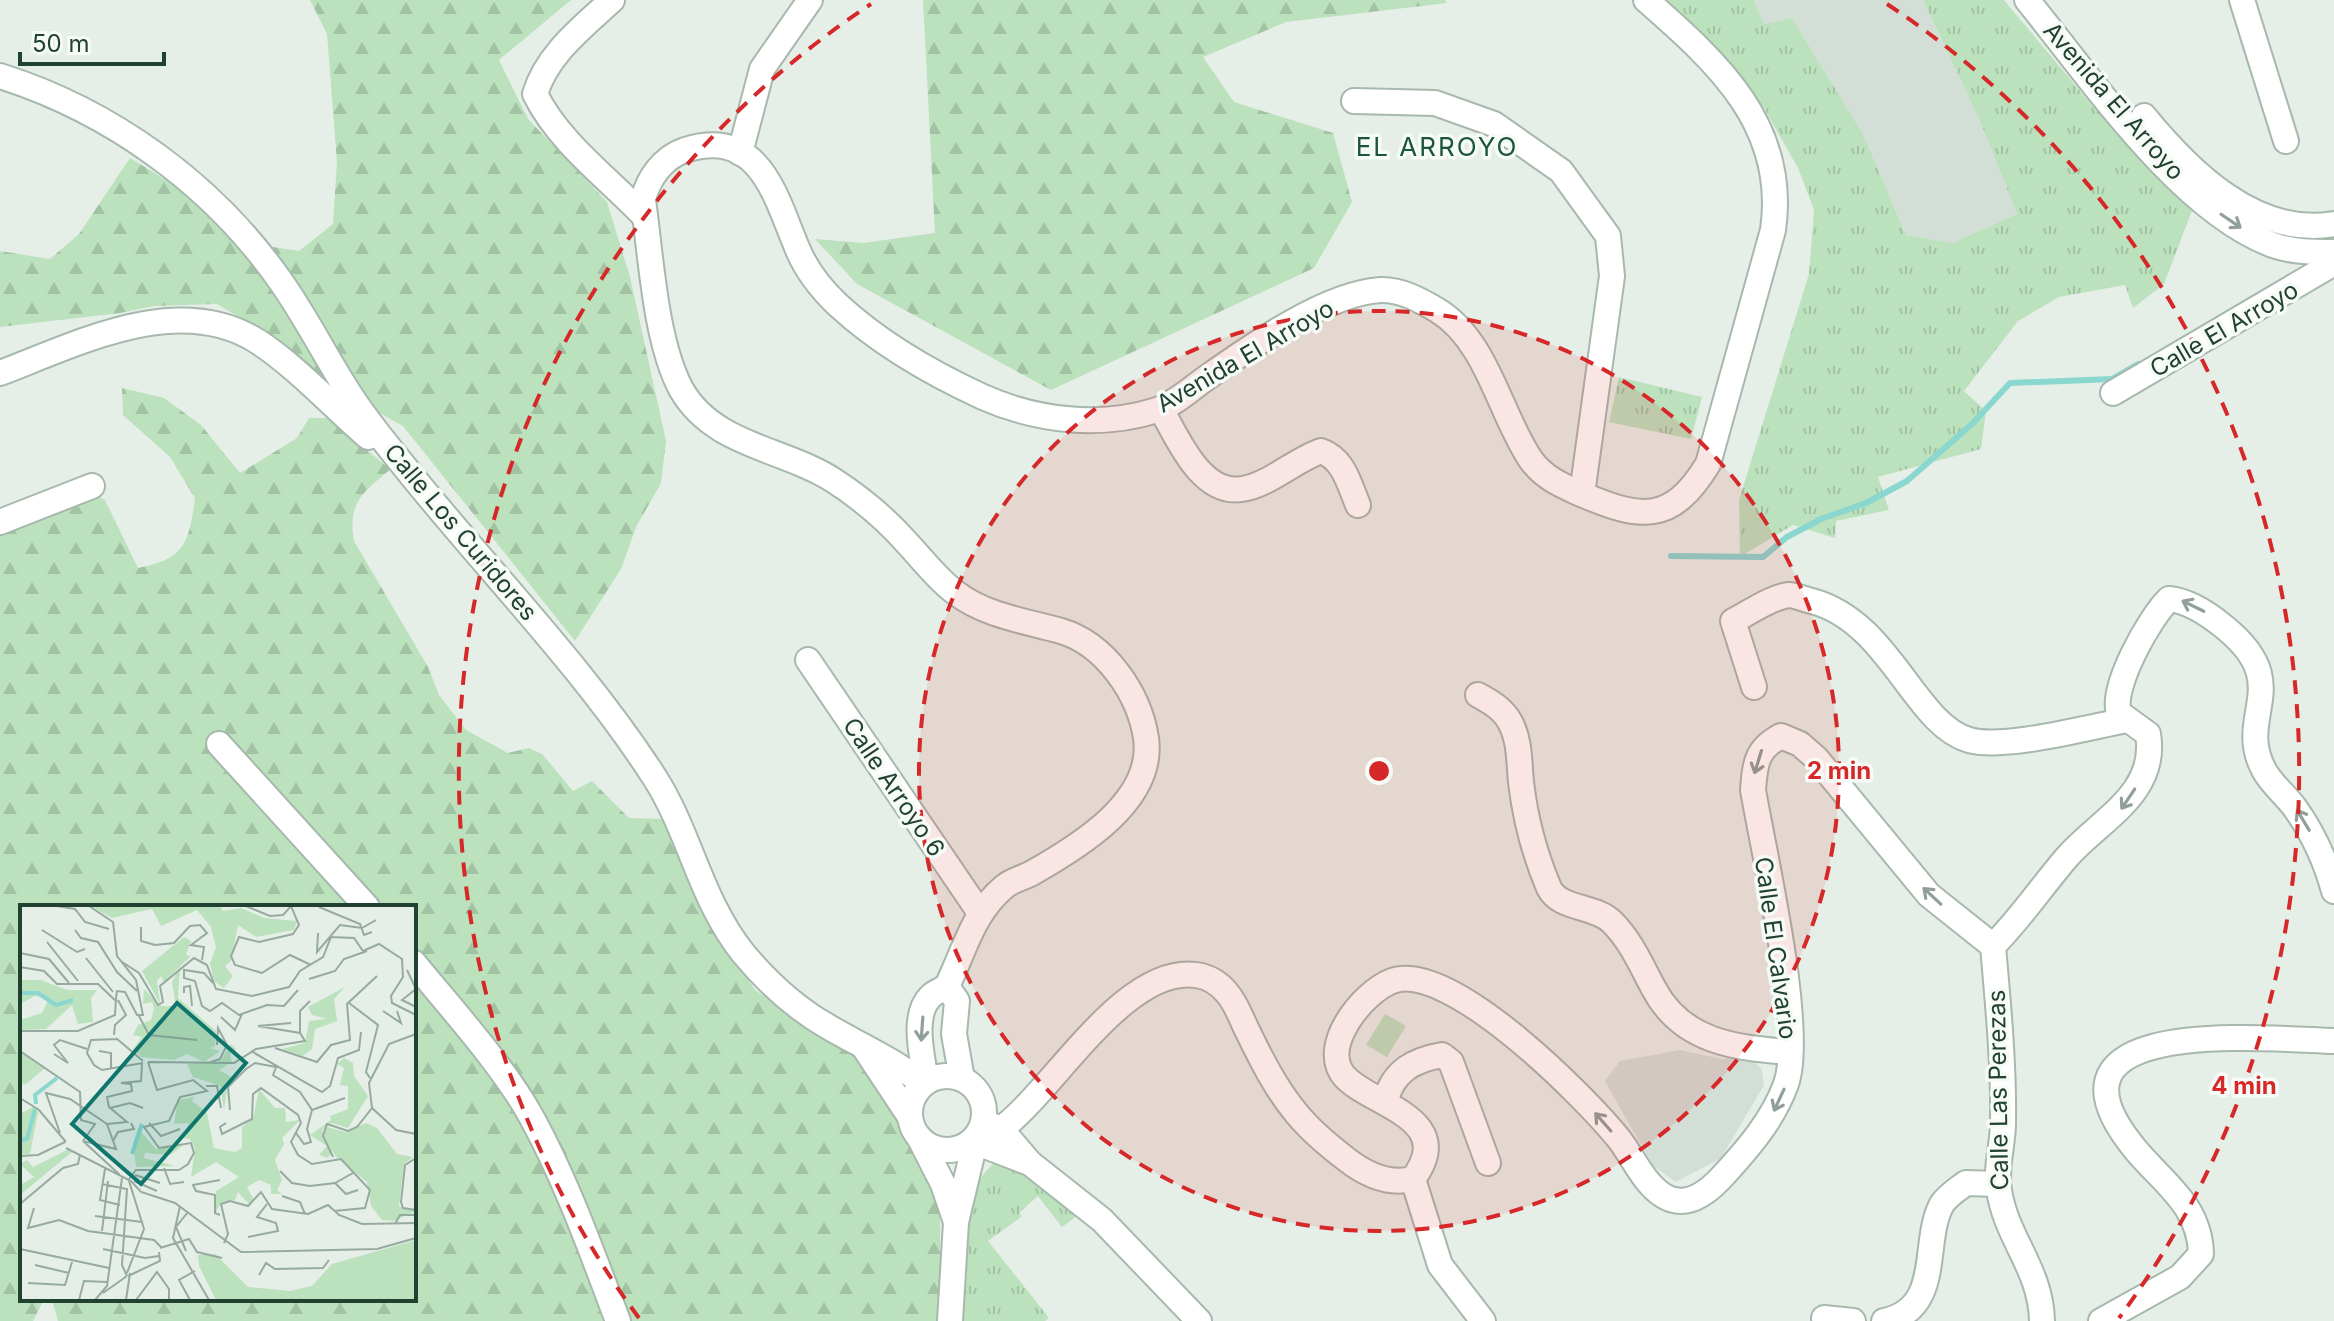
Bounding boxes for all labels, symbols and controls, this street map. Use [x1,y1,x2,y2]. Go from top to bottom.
scale bar [20,16,164,66]
street label: Avenida El Arroyo [2038,16,2190,186]
text: 50 m [32,29,90,58]
district label: EL ARROYO [1356,131,1518,162]
one-way arrow [2220,213,2242,229]
street label: Calle El Arroyo [2145,275,2303,383]
street label: Avenida El Arroyo [1151,293,1339,419]
street label: Calle Los Curidores [379,438,543,626]
one-way arrow [2181,598,2205,614]
street label: Calle Arroyo 6 [837,712,951,862]
one-way arrow [1750,749,1764,774]
text: 2 min [1807,756,1871,785]
centre of rings [1365,757,1393,785]
one-way arrow [2120,788,2136,810]
one-way arrow [2295,809,2311,832]
street label: Calle El Calvario [1749,855,1803,1041]
one-way arrow [1923,888,1943,906]
inset map [20,905,416,1301]
street label: Calle Las Perezas [1982,989,2014,1191]
one-way arrow [914,1015,929,1042]
text: 4 min [2211,1071,2277,1100]
one-way arrow [1770,1087,1785,1112]
one-way arrow [1595,1112,1613,1132]

